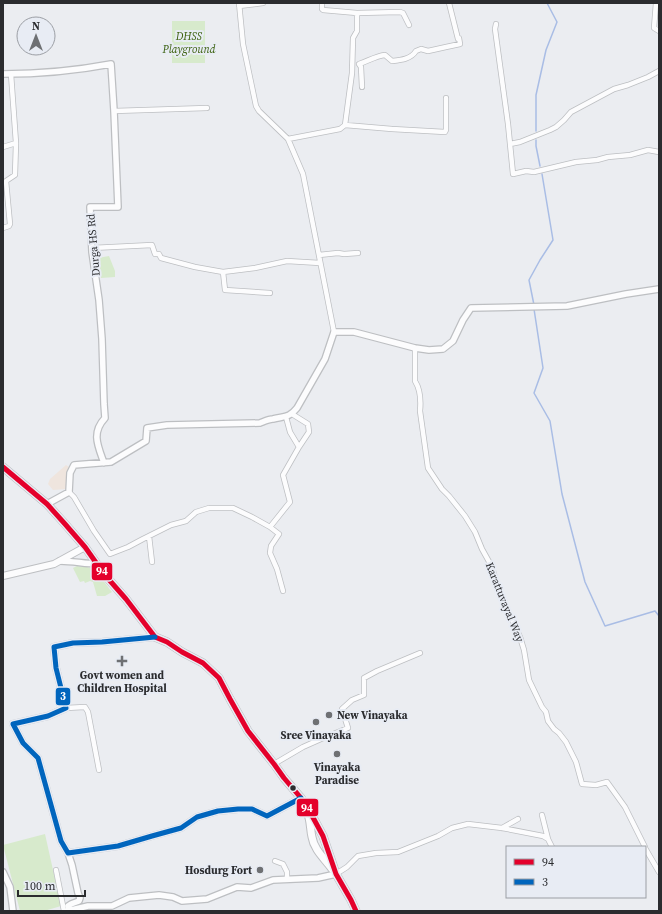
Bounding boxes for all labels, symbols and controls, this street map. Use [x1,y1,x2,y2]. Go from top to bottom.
north arrow [16,16,56,56]
text: N [32,19,40,34]
park label: DHSS Playground [161,29,216,57]
street label: Durga HS Rd [83,212,104,277]
street label: Karattuvayal Way [482,560,527,645]
line badge: 94 [91,562,113,581]
text: 94 [96,564,108,579]
marker: Govt women and Children Hospital [116,655,128,667]
place label: Govt women and Children Hospital [77,668,167,696]
line badge: 3 [55,687,71,706]
text: 3 [60,689,66,704]
place label: New Vinayaka [337,708,408,723]
marker: New Vinayaka [324,710,334,720]
marker: Sree Vinayaka [311,717,321,727]
place label: Sree Vinayaka [281,728,352,743]
marker: Vinayaka Paradise [332,749,342,759]
place label: Vinayaka Paradise [314,760,360,788]
unlabelled marker [288,783,298,793]
line badge: 94 [296,798,319,817]
text: 94 [301,801,313,816]
legend [506,846,646,898]
text: 94 [542,854,554,870]
place label: Hosdurg Fort [185,863,253,878]
marker: Hosdurg Fort [255,865,265,875]
scale bar [18,872,85,898]
text: 3 [542,874,548,890]
text: 100 m [24,878,56,894]

